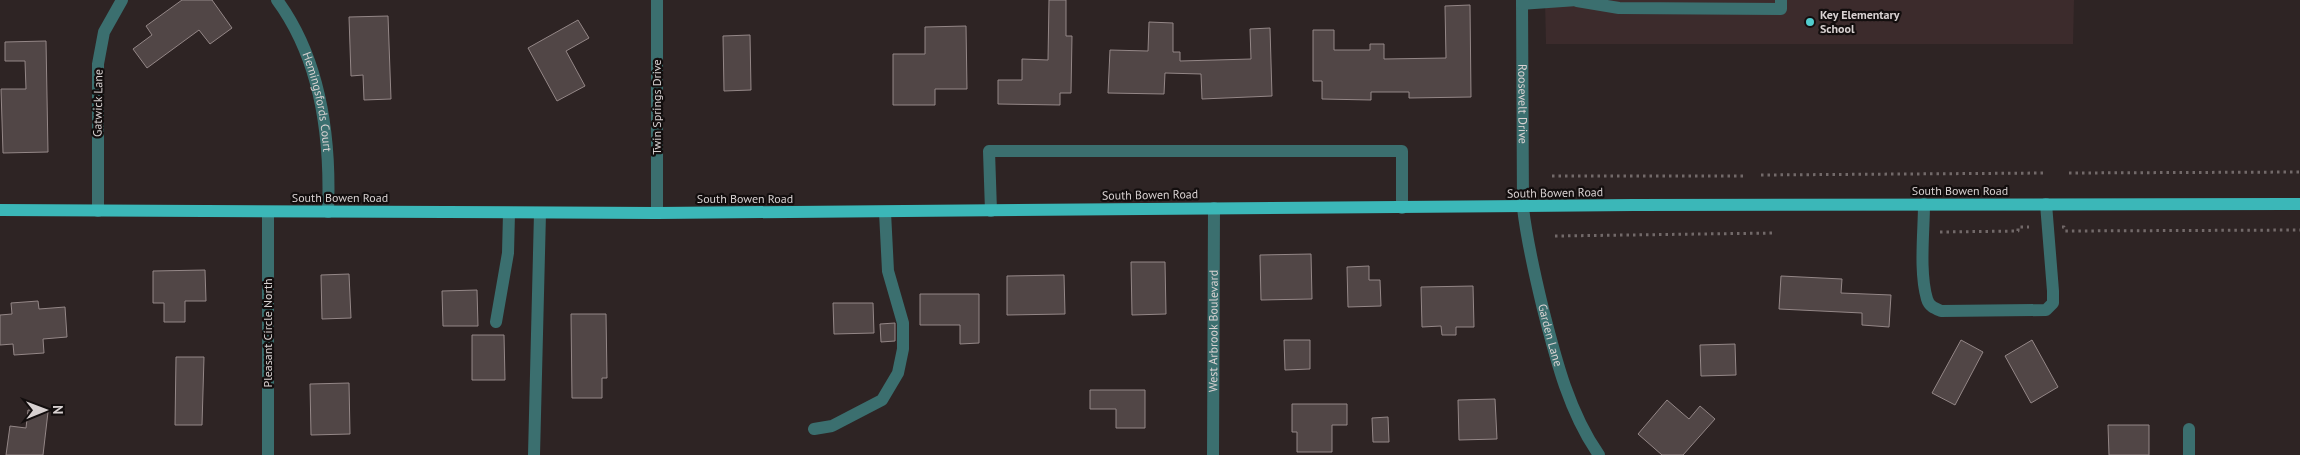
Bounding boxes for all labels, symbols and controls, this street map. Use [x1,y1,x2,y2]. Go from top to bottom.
place label: Key Elementary School [1820,7,1900,36]
marker: Key Elementary School [1804,16,1816,28]
street label: Hemingsfords Court [299,49,335,152]
street label: Twin Springs Drive [649,59,664,155]
street label: Roosevelt Drive [1515,64,1531,144]
street label: Gatwick Lane [89,69,106,137]
street label: South Bowen Road [1912,183,2008,198]
street label: South Bowen Road [1507,184,1603,201]
street label: South Bowen Road [1102,186,1198,203]
street label: South Bowen Road [292,190,388,205]
street label: South Bowen Road [697,191,793,206]
street label: West Arbrook Boulevard [1205,270,1221,392]
street label: Pleasant Circle North [260,278,275,388]
street label: Garden Lane [1535,302,1566,368]
north arrow [20,385,70,435]
text: N [49,405,67,415]

